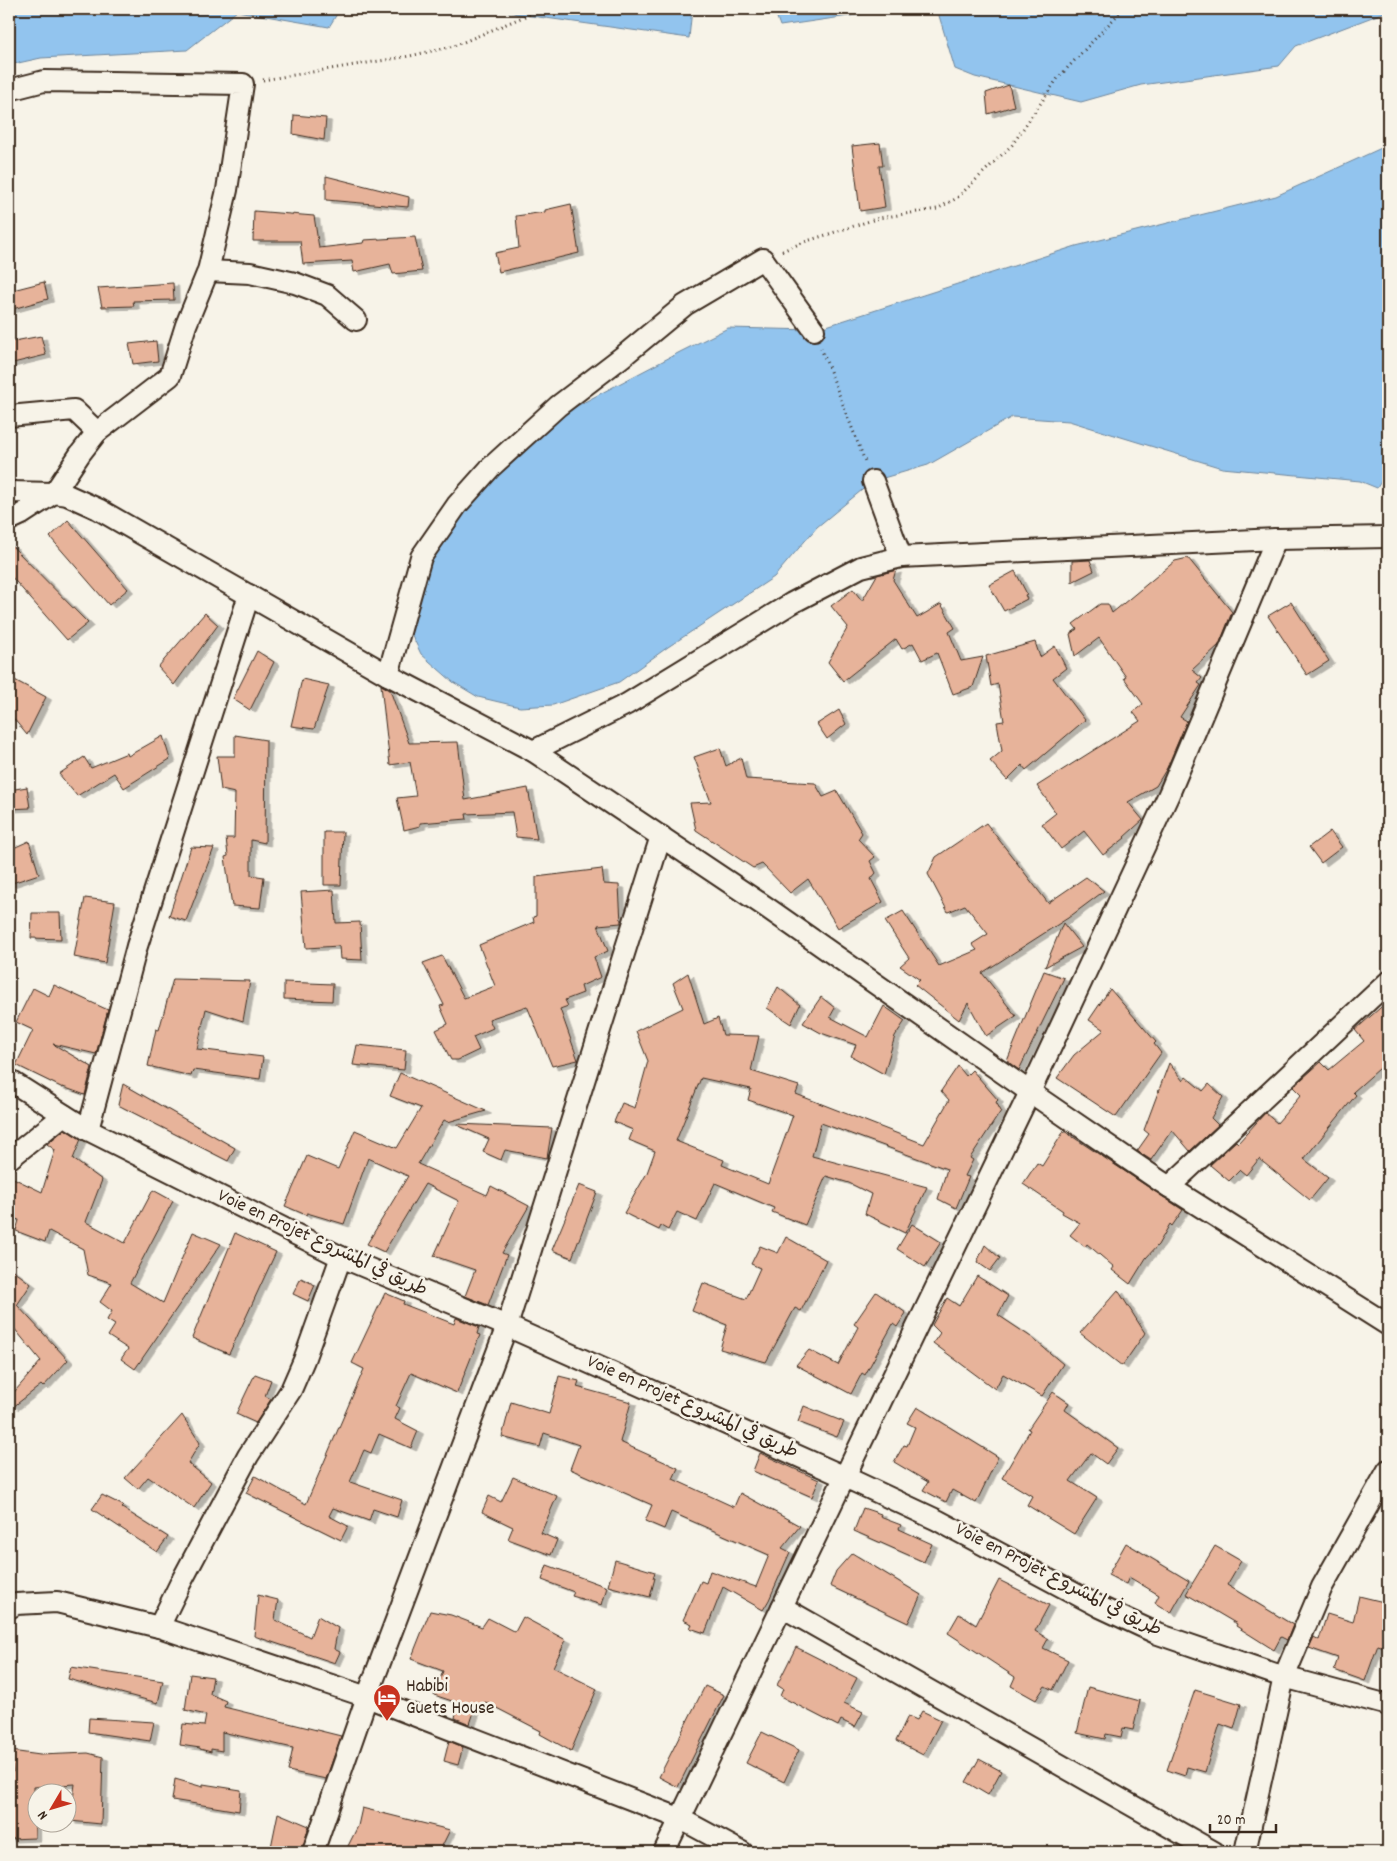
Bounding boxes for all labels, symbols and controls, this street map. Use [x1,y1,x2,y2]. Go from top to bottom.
street label: Voie en Projet طريق في المشروع [213,1182,432,1305]
street label: Voie en Projet طريق في المشروع [582,1347,803,1467]
street label: Voie en Projet طريق في المشروع [950,1515,1167,1645]
place label: Habibi Guets House [406,1674,494,1723]
hotel icon: Habibi Guets House [372,1683,402,1722]
north arrow [28,1784,78,1834]
scale bar [1210,1801,1276,1833]
text: N [33,1806,53,1824]
text: 20 m [1217,1810,1245,1832]

